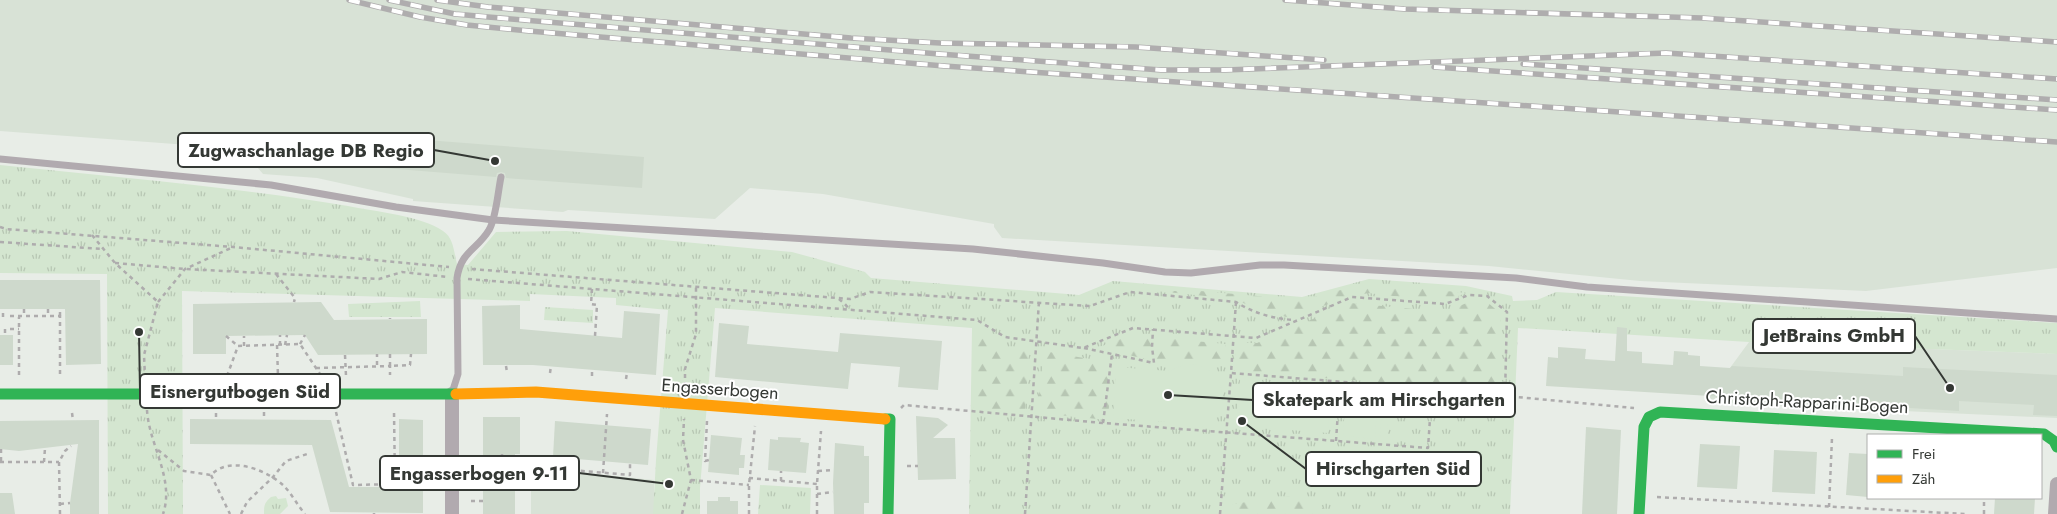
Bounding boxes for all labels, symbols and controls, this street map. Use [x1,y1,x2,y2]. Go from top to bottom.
callout: Zugwaschanlage DB Regio [178,133,434,167]
text: Zugwaschanlage DB Regio [188,137,424,164]
callout: JetBrains GmbH [1753,319,1915,353]
text: JetBrains GmbH [1759,322,1905,349]
street label: Engasserbogen [661,372,779,406]
callout: Eisnergutbogen Süd [140,374,340,408]
text: Eisnergutbogen Süd [150,378,330,405]
callout: Skatepark am Hirschgarten [1253,383,1515,417]
street label: Christoph-Rapparini-Bogen [1705,384,1909,420]
text: Skatepark am Hirschgarten [1263,386,1505,413]
legend [1867,434,2042,499]
text: Frei [1912,443,1936,465]
callout: Hirschgarten Süd [1306,452,1481,486]
text: Hirschgarten Süd [1316,455,1470,482]
callout: Engasserbogen 9-11 [380,456,579,490]
text: Engasserbogen 9-11 [390,460,568,487]
text: Zäh [1912,468,1935,490]

